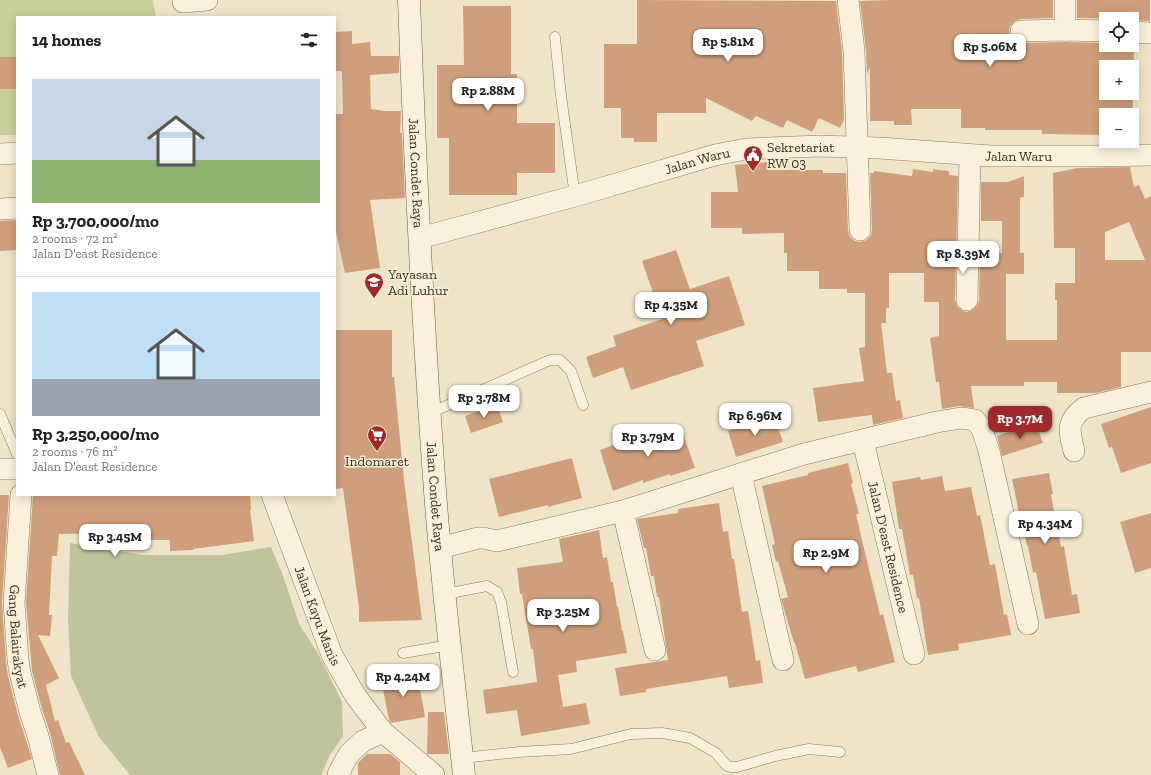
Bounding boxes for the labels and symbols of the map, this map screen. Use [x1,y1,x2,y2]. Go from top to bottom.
pin: Rp 5.81M [687,29,769,63]
pin: Rp 5.06M [949,34,1031,68]
pin: Rp 2.88M [447,78,529,112]
street label: Jalan Condet Raya [405,117,427,229]
place label: Sekretariat RW 03 [767,139,835,172]
street label: Jalan Waru [663,144,732,178]
public building icon: Sekretariat RW 03 [742,144,764,172]
street label: Jalan Waru [984,148,1052,165]
pin: Rp 8.39M [922,241,1004,275]
place label: Yayasan Adi Luhur [387,266,449,299]
school or university icon: Yayasan Adi Luhur [363,271,385,299]
pin: Rp 4.35M [630,292,712,326]
pin: Rp 3.78M [443,385,525,419]
pin: Rp 6.96M [714,403,796,437]
pin: Rp 3.7M [983,406,1057,440]
supermarket icon: Indomaret [366,424,388,452]
pin: Rp 3.79M [607,424,689,458]
street label: Jalan Condet Raya [422,441,448,552]
place label: Indomaret [345,453,410,470]
street label: Jalan D'east Residence [864,479,912,615]
pin: Rp 4.34M [1004,511,1086,545]
pin: Rp 3.45M [74,524,156,558]
pin: Rp 2.9M [789,540,863,574]
street label: Jalan Kayu Manis [290,564,344,669]
street label: Gang Balairakyat [5,584,32,691]
pin: Rp 3.25M [522,599,604,633]
pin: Rp 4.24M [362,664,444,698]

